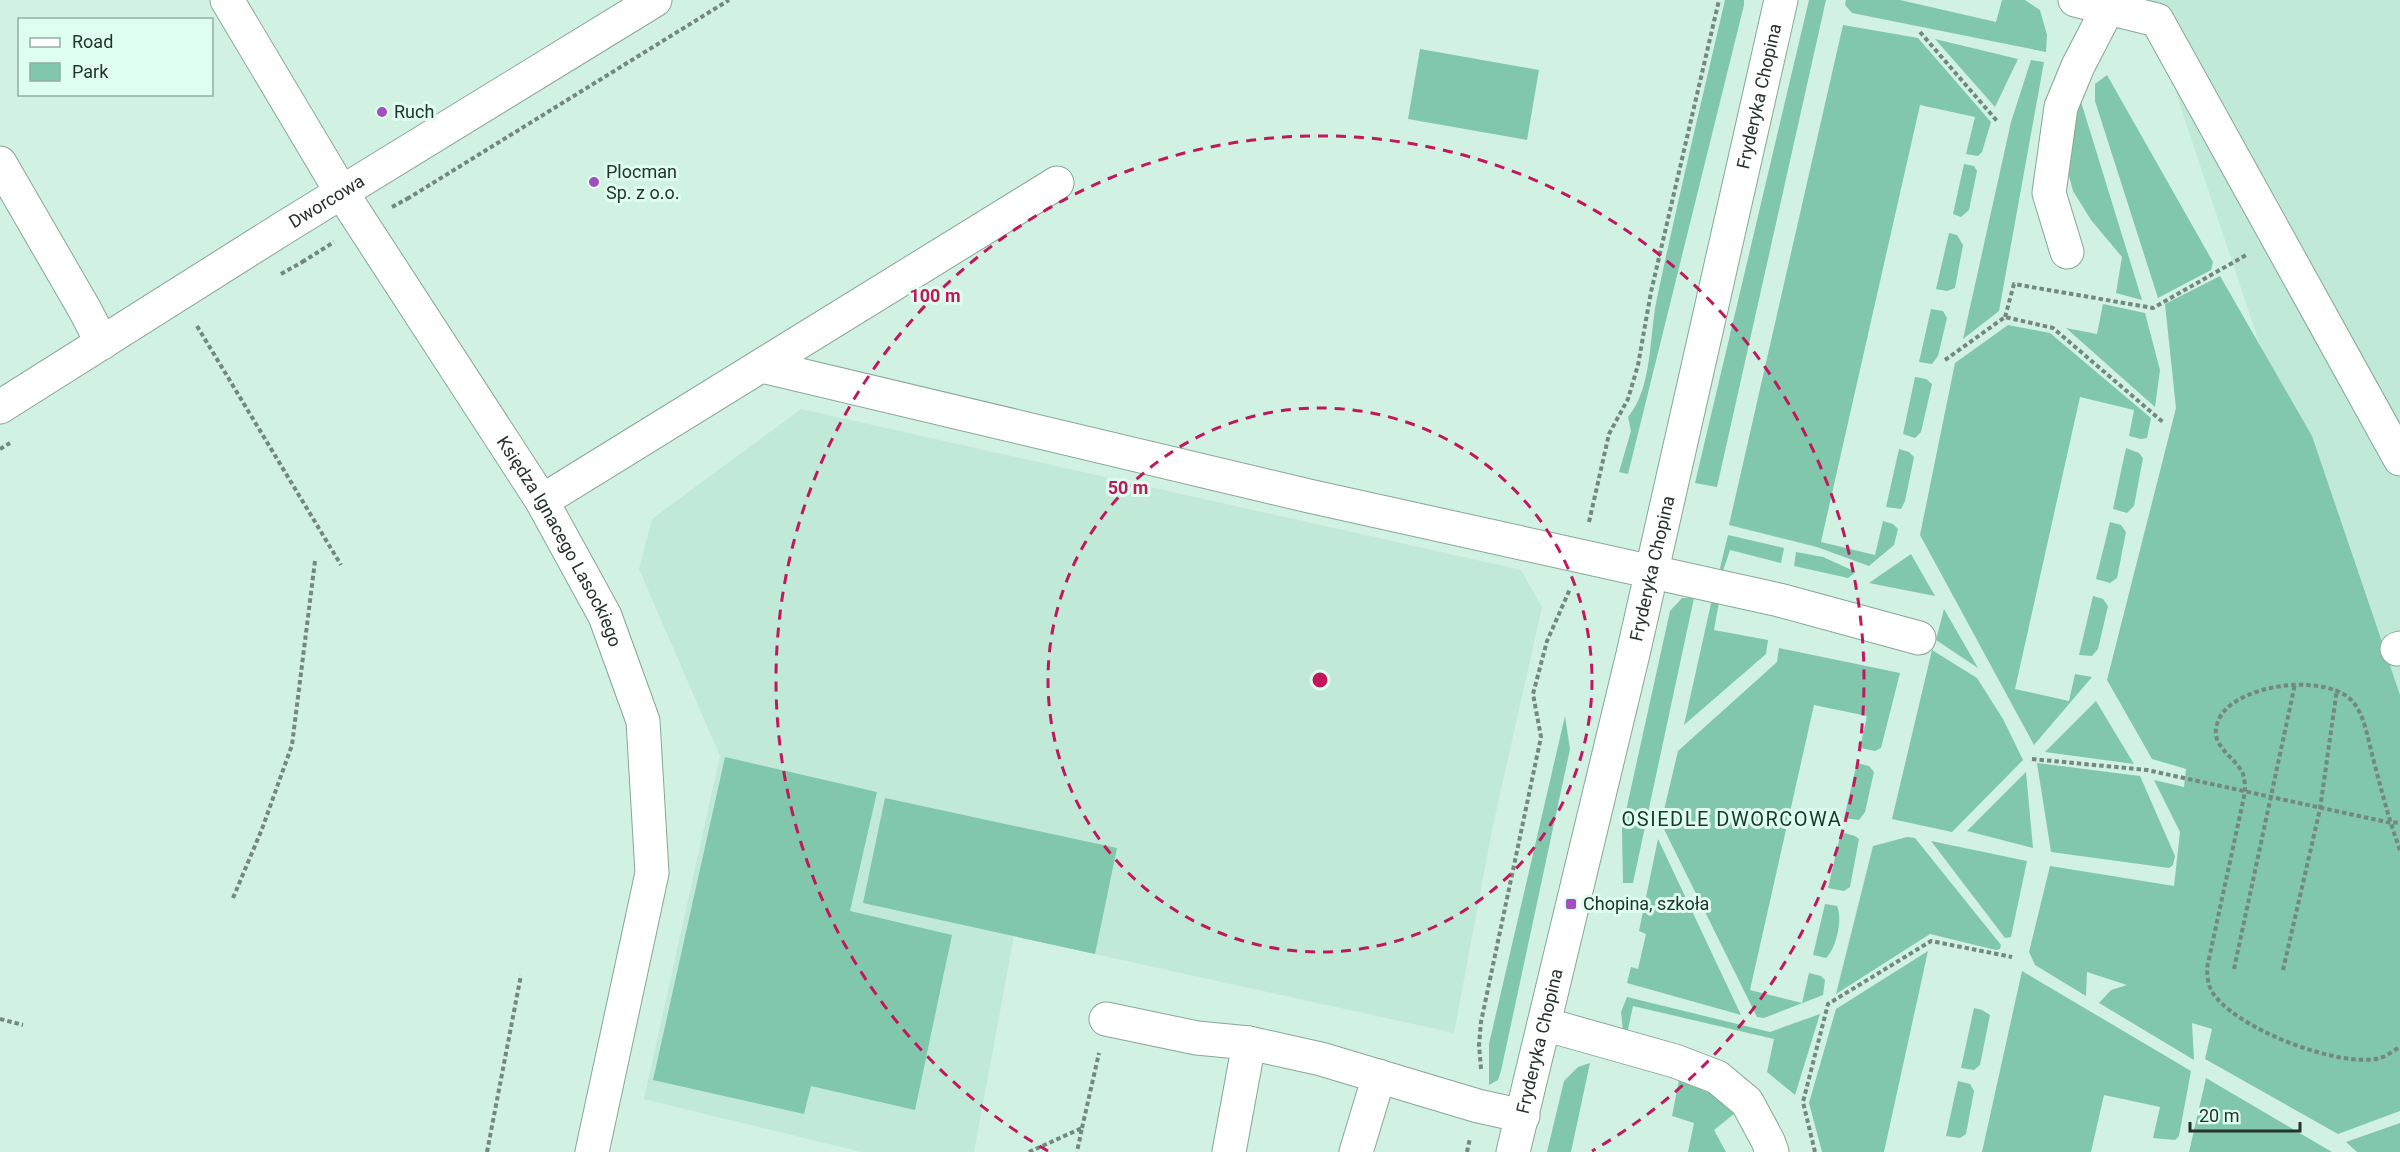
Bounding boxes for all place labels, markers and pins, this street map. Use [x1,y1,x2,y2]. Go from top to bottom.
place label: Ruch [394,101,434,122]
marker: Ruch [375,105,389,119]
place label: Plocman Sp. z o.o. [606,161,679,203]
marker: Plocman Sp. z o.o. [587,175,601,189]
centre of rings [1310,670,1330,690]
place label: Chopina, szkoła [1583,893,1709,914]
marker: Chopina, szkoła [1564,897,1578,911]

